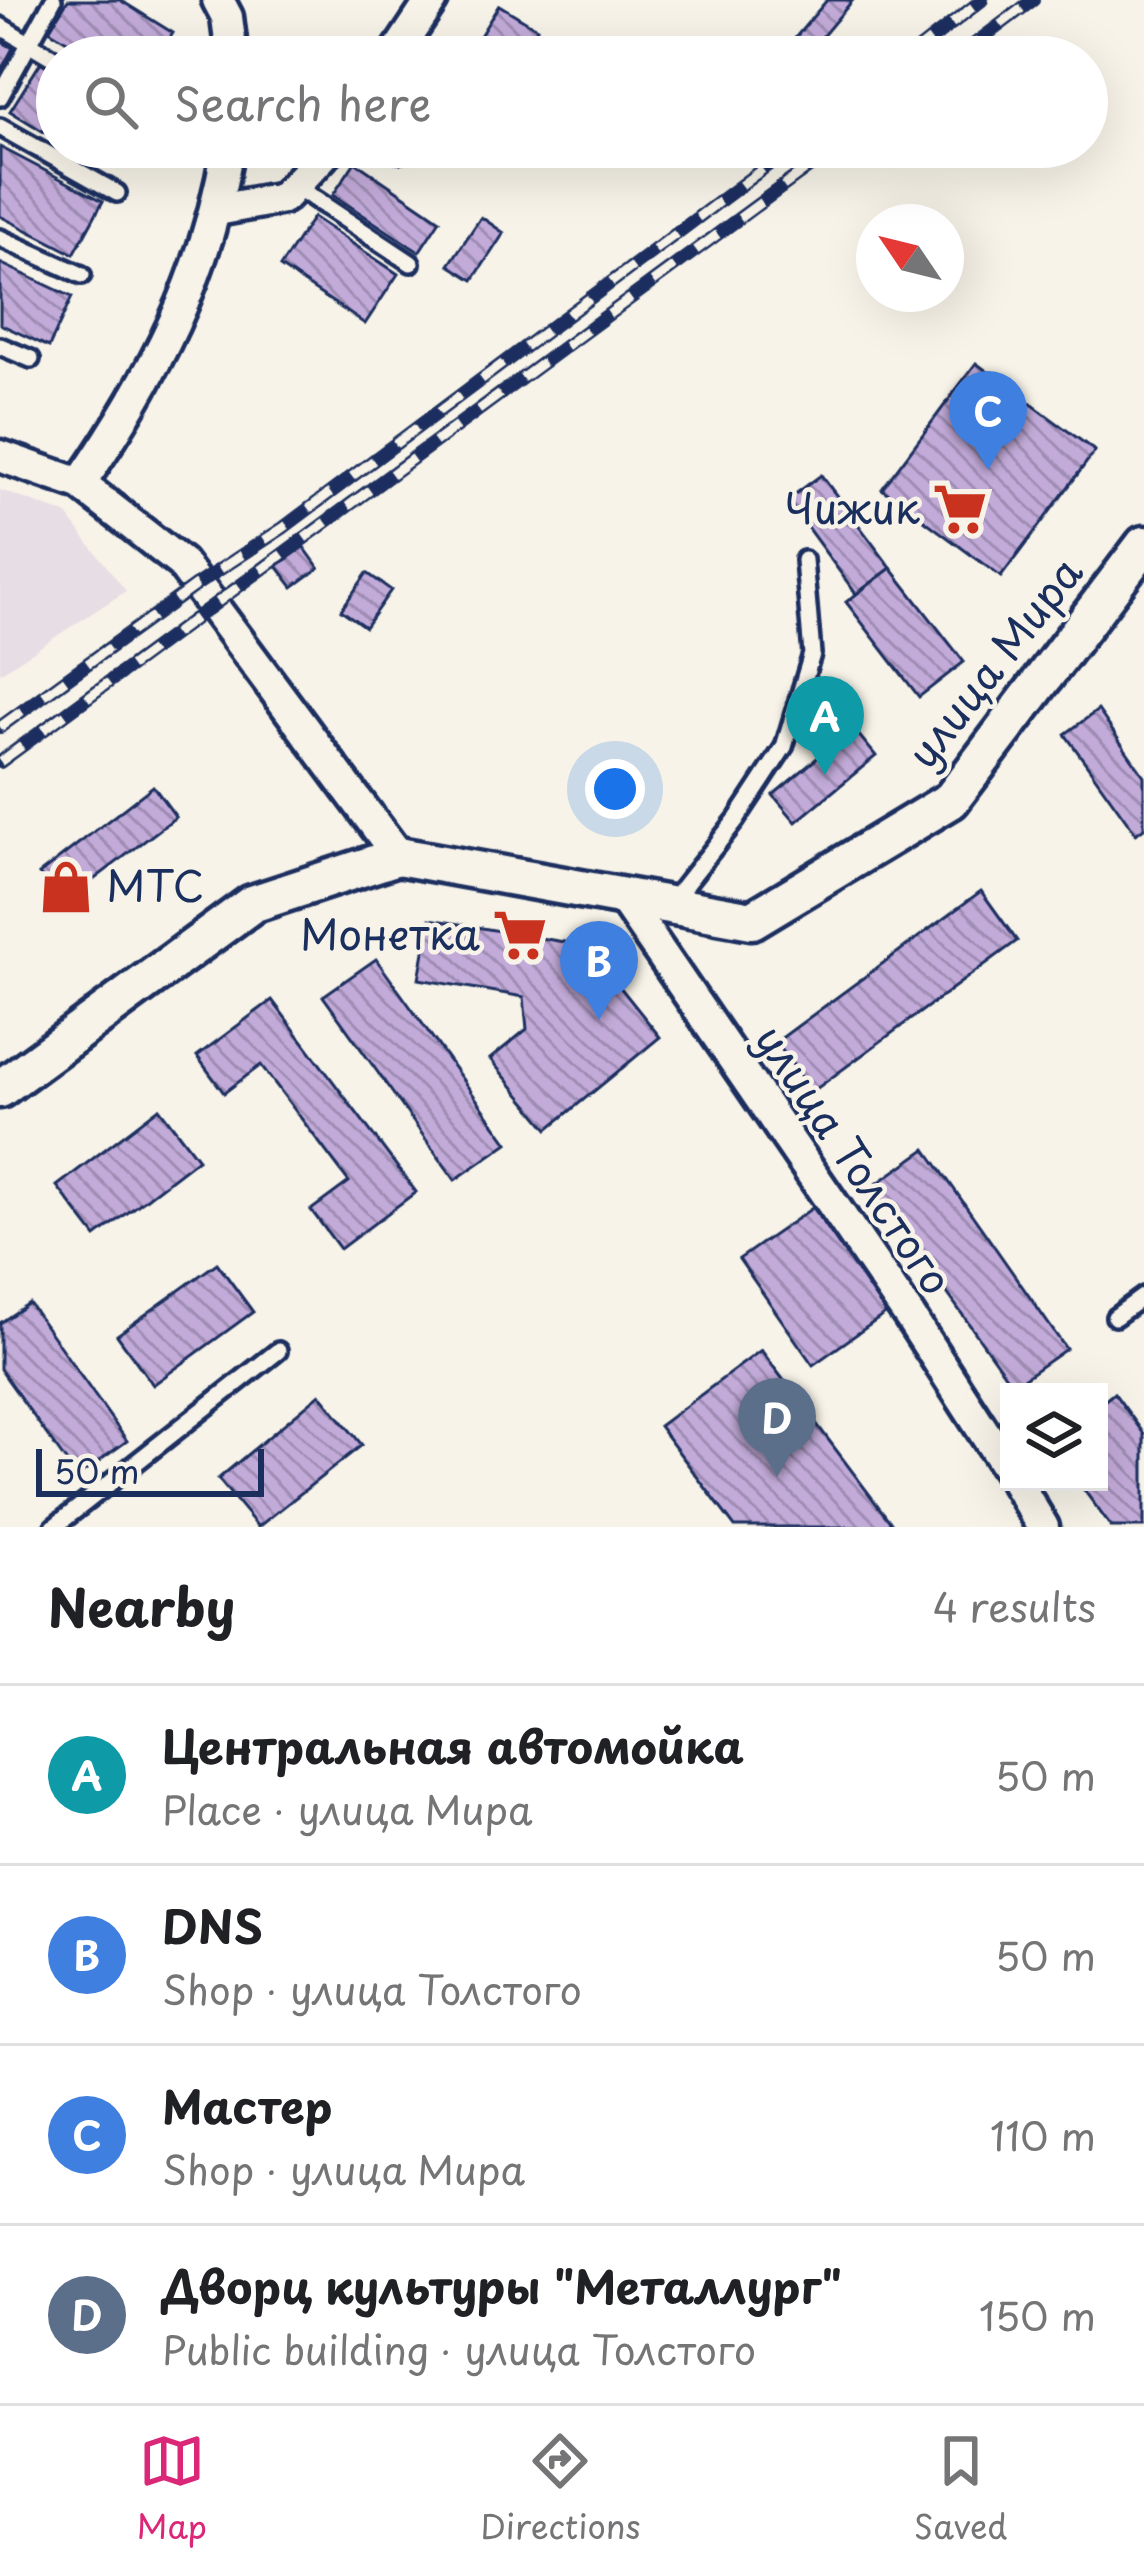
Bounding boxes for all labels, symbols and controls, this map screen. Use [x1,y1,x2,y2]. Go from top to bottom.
search box [36,36,1108,168]
text: Search here [174,68,431,136]
icon: search [78,69,144,135]
north arrow [856,204,964,312]
pin: C [949,371,1027,470]
place label: Чижик [784,475,920,538]
supermarket icon: Чижик [931,480,989,538]
street label: улица Мира [890,542,1096,781]
pin: A [786,676,864,775]
your location [585,759,645,819]
place label: МТС [106,853,205,916]
shop icon: МТС [37,858,95,916]
place label: Монетка [300,901,481,964]
supermarket icon: Монетка [491,906,549,964]
pin: B [560,921,638,1020]
street label: улица Толстого [741,1011,969,1306]
pin: D [738,1378,816,1477]
map controls [1000,1383,1108,1491]
button: layers [1000,1383,1108,1491]
scale bar [36,1443,264,1496]
text: 50 m [54,1445,140,1495]
text: Nearby [48,1567,235,1644]
text: 4 results [933,1576,1096,1635]
text: Центральная автомойка [162,1711,744,1779]
text: A [72,1745,102,1804]
text: 50 m [995,1745,1096,1804]
text: Place · улица Мира [162,1779,533,1838]
text: DNS [162,1891,263,1959]
text: B [74,1925,100,1984]
text: 50 m [995,1925,1096,1984]
text: Shop · улица Толстого [162,1959,582,2018]
text: Мастер [162,2071,332,2139]
text: C [72,2105,102,2164]
text: 110 m [990,2105,1096,2164]
text: Shop · улица Мира [162,2139,525,2198]
text: Дворц культуры "Металлург" [162,2251,842,2319]
text: D [71,2285,103,2344]
text: 150 m [979,2285,1096,2344]
text: Public building · улица Толстого [162,2319,756,2378]
tab: Map [137,2428,207,2550]
tab: Directions [480,2428,641,2550]
tab: Saved [914,2428,1007,2550]

